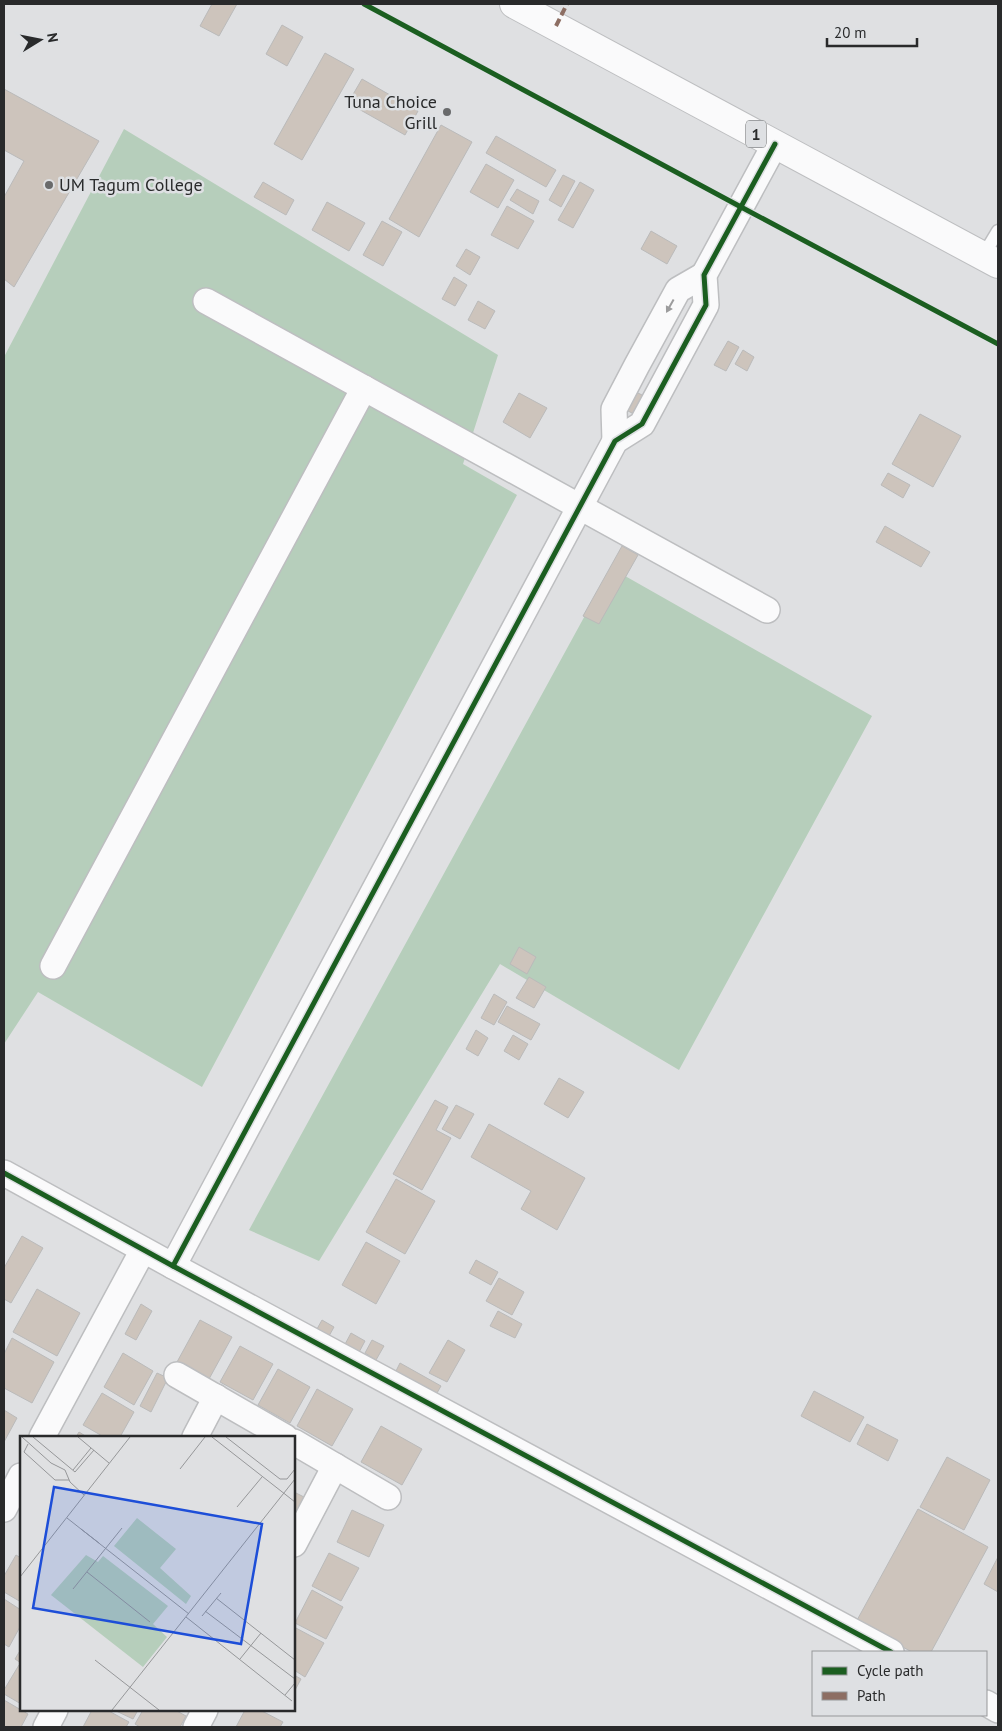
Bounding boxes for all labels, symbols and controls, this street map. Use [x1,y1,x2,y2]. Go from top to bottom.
north arrow [15,15,65,65]
scale bar [827,15,917,47]
text: 20 m [834,23,867,42]
text: N [43,32,62,44]
place label: Tuna Choice Grill [344,90,438,134]
marker: Tuna Choice Grill [441,106,453,118]
road number: 1 [746,120,766,148]
place label: UM Tagum College [59,173,203,196]
marker: UM Tagum College [43,179,55,191]
one-way arrow [665,300,674,313]
inset map [20,1436,295,1711]
legend [812,1651,987,1716]
text: Cycle path [857,1661,923,1680]
text: Path [857,1686,886,1705]

